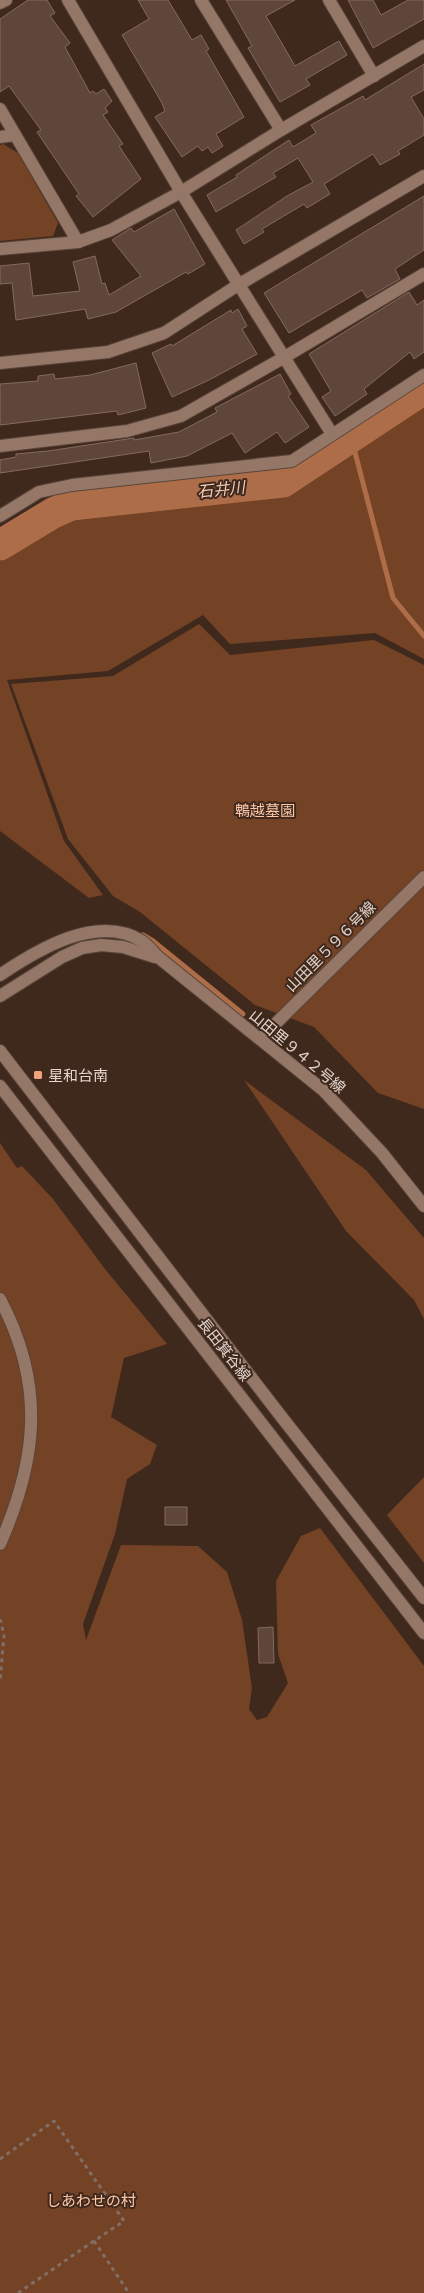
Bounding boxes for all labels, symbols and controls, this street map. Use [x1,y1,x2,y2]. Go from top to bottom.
water label: 石井川 [196,475,248,502]
park label: 鵯越墓園 [235,800,295,820]
street label: 山田里５９６号線 [280,896,380,996]
street label: 山田里９４２号線 [246,1005,350,1097]
place label: 星和台南 [48,1065,108,1085]
marker: 星和台南 [32,1069,44,1081]
street label: 長田箕谷線 [194,1313,256,1385]
park label: しあわせの村 [46,2190,136,2210]

